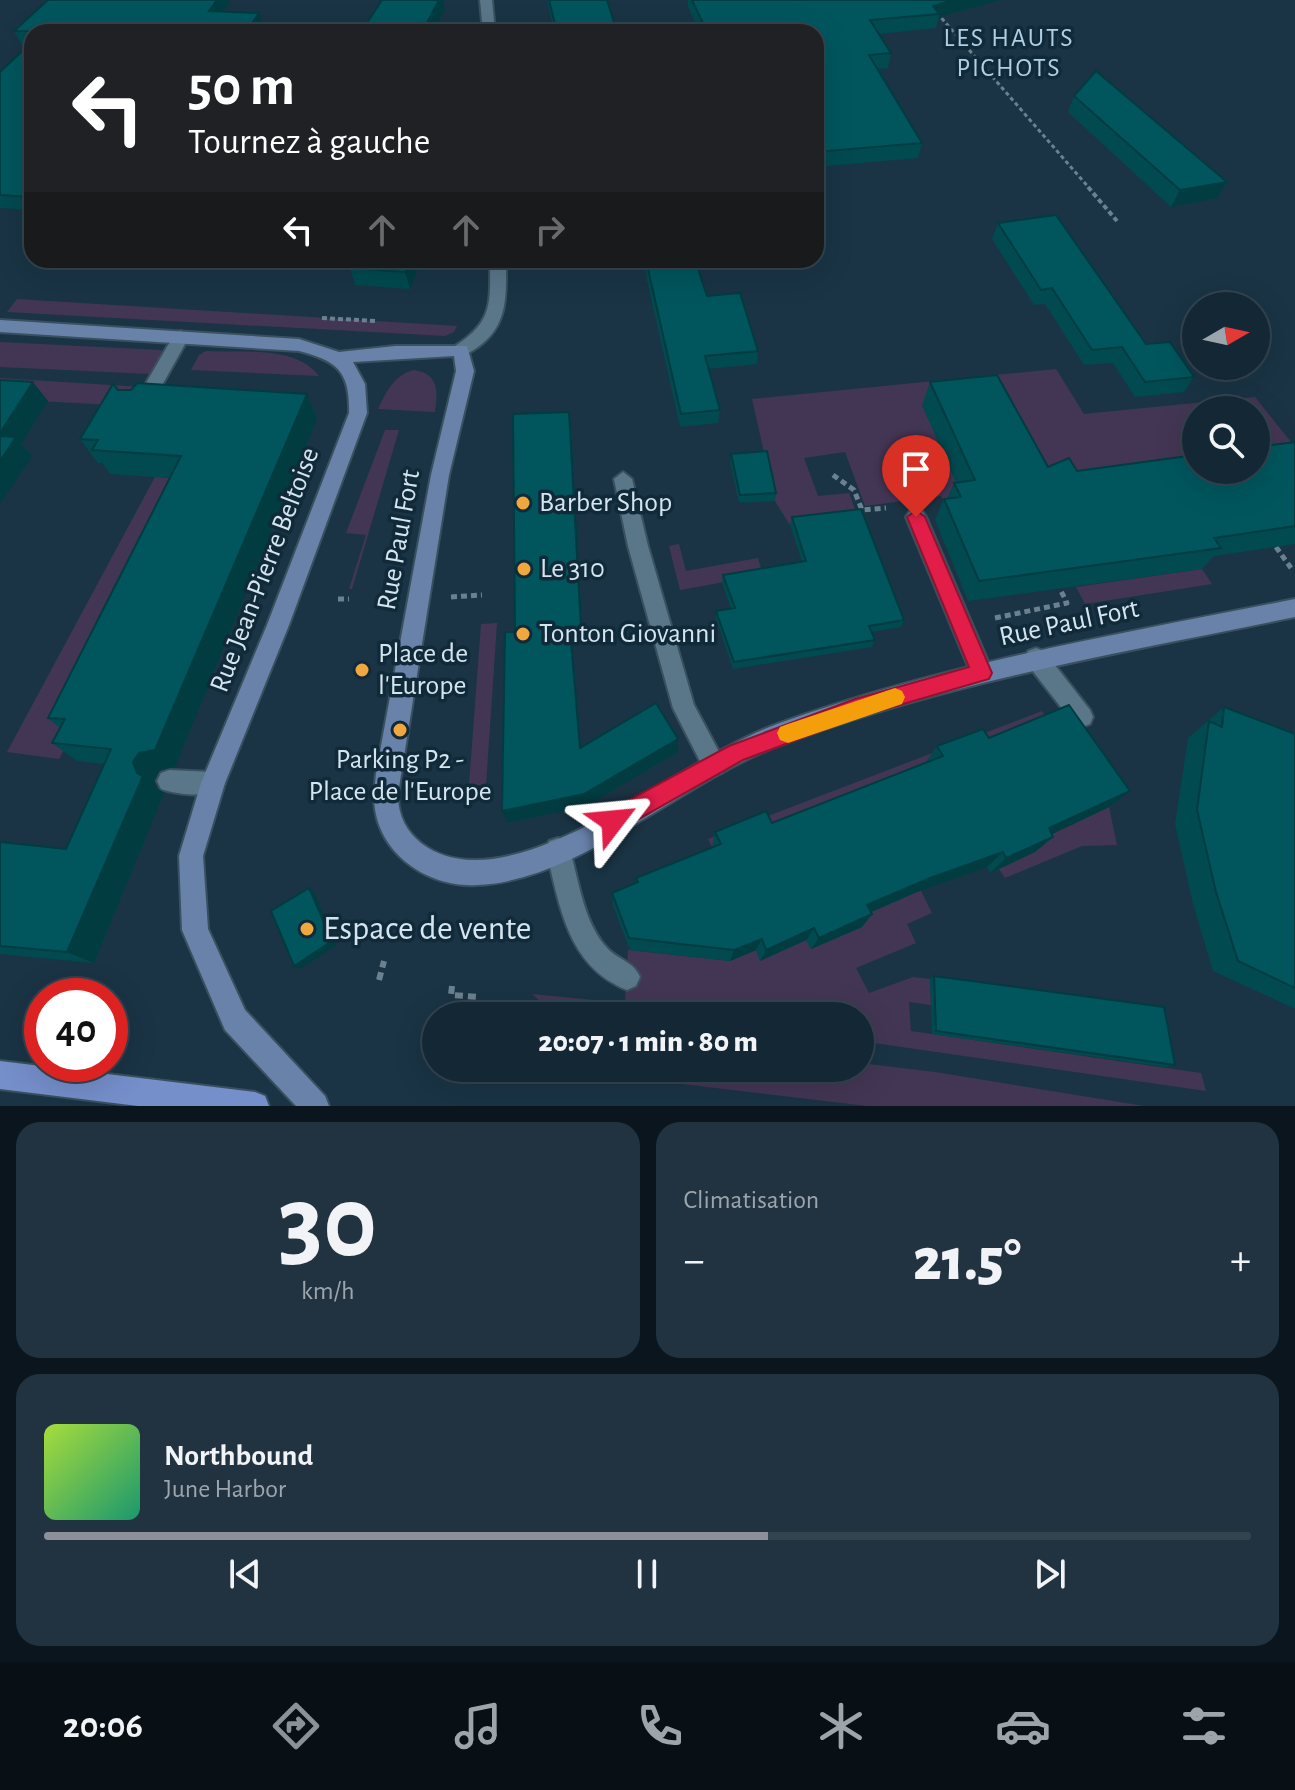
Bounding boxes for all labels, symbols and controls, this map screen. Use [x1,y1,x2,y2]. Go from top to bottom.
district label: LES HAUTS PICHOTS [943,25,1075,81]
icon: left [56,56,160,160]
text: 50 m [188,59,295,115]
text: Tournez à gauche [188,124,430,160]
icon: left [276,208,320,252]
icon: ahead [360,208,404,252]
icon: ahead [444,208,488,252]
icon: right [528,208,572,252]
north arrow [1182,292,1270,380]
map controls [1182,292,1270,484]
button: search [1182,396,1270,484]
pin [882,435,950,517]
street label: Rue Jean-Pierre Beltoise [205,444,325,696]
icon: arrive [894,447,938,491]
street label: Rue Paul Fort [373,468,425,612]
place label: Barber Shop [539,489,672,517]
marker: Barber Shop [514,494,532,512]
place label: Le 310 [540,555,605,583]
marker: Le 310 [515,560,533,578]
street label: Rue Paul Fort [997,595,1141,651]
place label: Tonton Giovanni [539,620,716,648]
marker: Tonton Giovanni [514,625,532,643]
place label: Place de l'Europe [378,640,468,700]
marker: Place de l'Europe [353,661,371,679]
marker: Parking P2 - Place de l'Europe [391,721,409,739]
place label: Parking P2 - Place de l'Europe [308,746,492,806]
position arrow [571,779,655,863]
place label: Espace de vente [323,912,531,946]
marker: Espace de vente [298,920,316,938]
speed limit sign: 40 [24,978,128,1082]
text: 20:07 · 1 min · 80 m [538,1027,758,1057]
text: 30 [278,1172,377,1276]
text: Climatisation [684,1187,819,1213]
text: 21.5° [913,1231,1021,1291]
text: − [684,1239,705,1283]
text: + [1230,1239,1251,1283]
text: km/h [301,1278,355,1304]
text: Northbound [164,1441,313,1471]
text: June Harbor [164,1476,286,1502]
icon: previous [223,1552,267,1596]
icon: pause [625,1552,669,1596]
icon: next [1028,1552,1072,1596]
icon: directions [268,1698,324,1754]
icon: music [450,1698,506,1754]
icon: phone [632,1698,688,1754]
icon: climate [813,1698,869,1754]
icon: car [995,1698,1051,1754]
icon: filters [1176,1698,1232,1754]
text: 20:06 [63,1708,143,1744]

